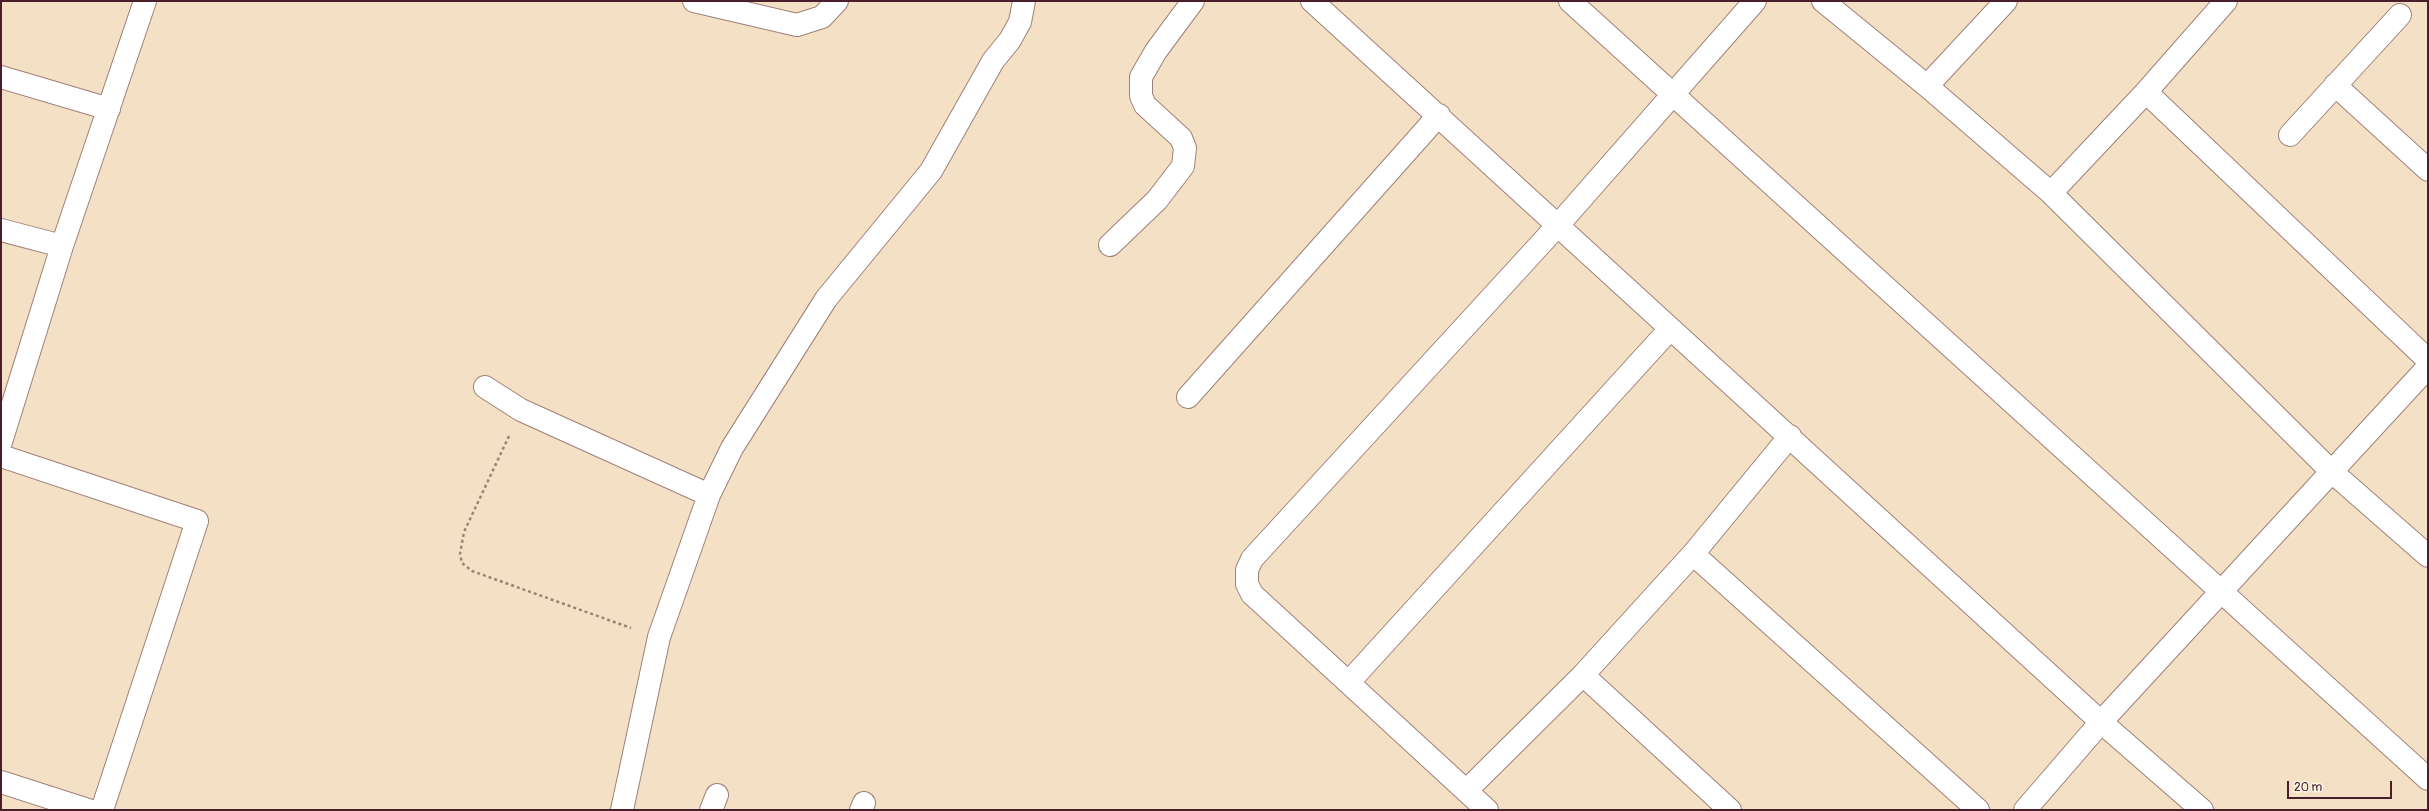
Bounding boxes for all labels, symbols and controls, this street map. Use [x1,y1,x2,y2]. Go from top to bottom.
scale bar [2289,773,2394,799]
text: 20 m [2294,780,2322,795]

